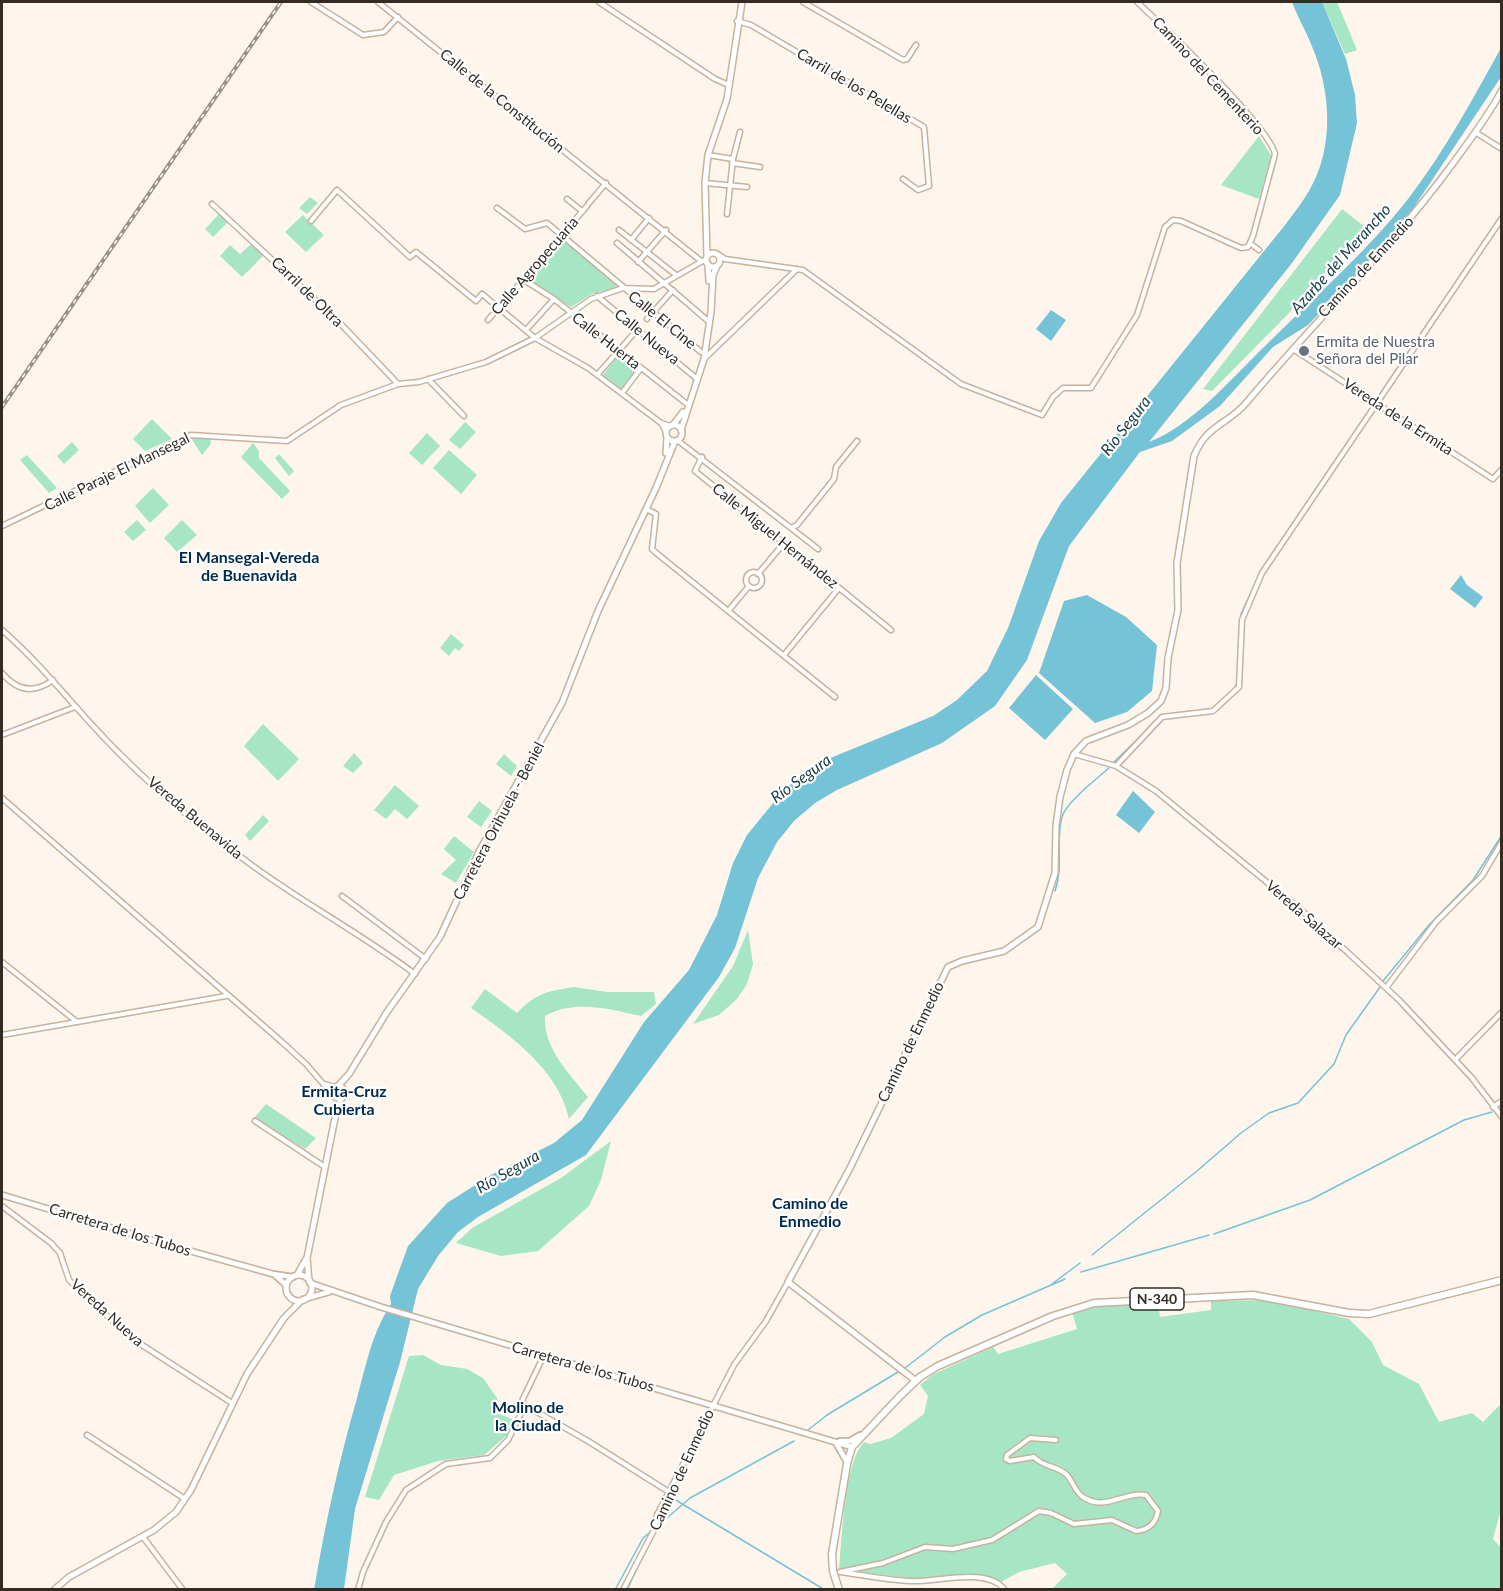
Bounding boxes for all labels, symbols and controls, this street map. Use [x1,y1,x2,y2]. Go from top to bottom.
street label: Camino del Cementerio [1149,13,1267,139]
street label: Calle de la Constitución [436,45,568,157]
street label: Carril de los Pelellas [793,45,915,127]
water label: Azarbe del Merancho [1287,200,1395,318]
street label: Calle Agropecuaria [488,213,582,319]
street label: Camino de Enmedio [1314,213,1418,321]
street label: Carril de Oltra [267,253,347,331]
street label: Calle El Cine [624,287,700,353]
street label: Calle Nueva [611,305,683,369]
street label: Calle Huerta [568,309,644,373]
place label: Ermita de Nuestra Señora del Pilar [1316,333,1435,368]
marker: Ermita de Nuestra Señora del Pilar [1297,344,1311,358]
street label: Vereda de la Ermita [1340,375,1456,459]
water label: Río Segura [1097,392,1155,460]
street label: Calle Paraje El Mansegal [41,429,193,515]
street label: Calle Miguel Hernández [708,480,842,592]
district label: El Mansegal-Vereda de Buenavida [179,548,319,586]
street label: Carretera Orihuela - Beniel [450,739,548,903]
water label: Río Segura [767,751,835,807]
street label: Vereda Buenavida [144,773,246,863]
street label: Vereda Salazar [1262,877,1346,953]
street label: Camino de Enmedio [874,979,948,1105]
district label: Ermita-Cruz Cubierta [301,1082,387,1120]
water label: Río Segura [473,1146,543,1198]
district label: Camino de Enmedio [772,1194,848,1232]
street label: Carretera de los Tubos [47,1200,193,1260]
street label: Vereda Nueva [67,1275,147,1351]
road number: N-340 [1130,1288,1184,1310]
street label: Carretera de los Tubos [510,1338,656,1396]
district label: Molino de la Ciudad [492,1398,564,1436]
street label: Camino de Enmedio [646,1406,718,1534]

